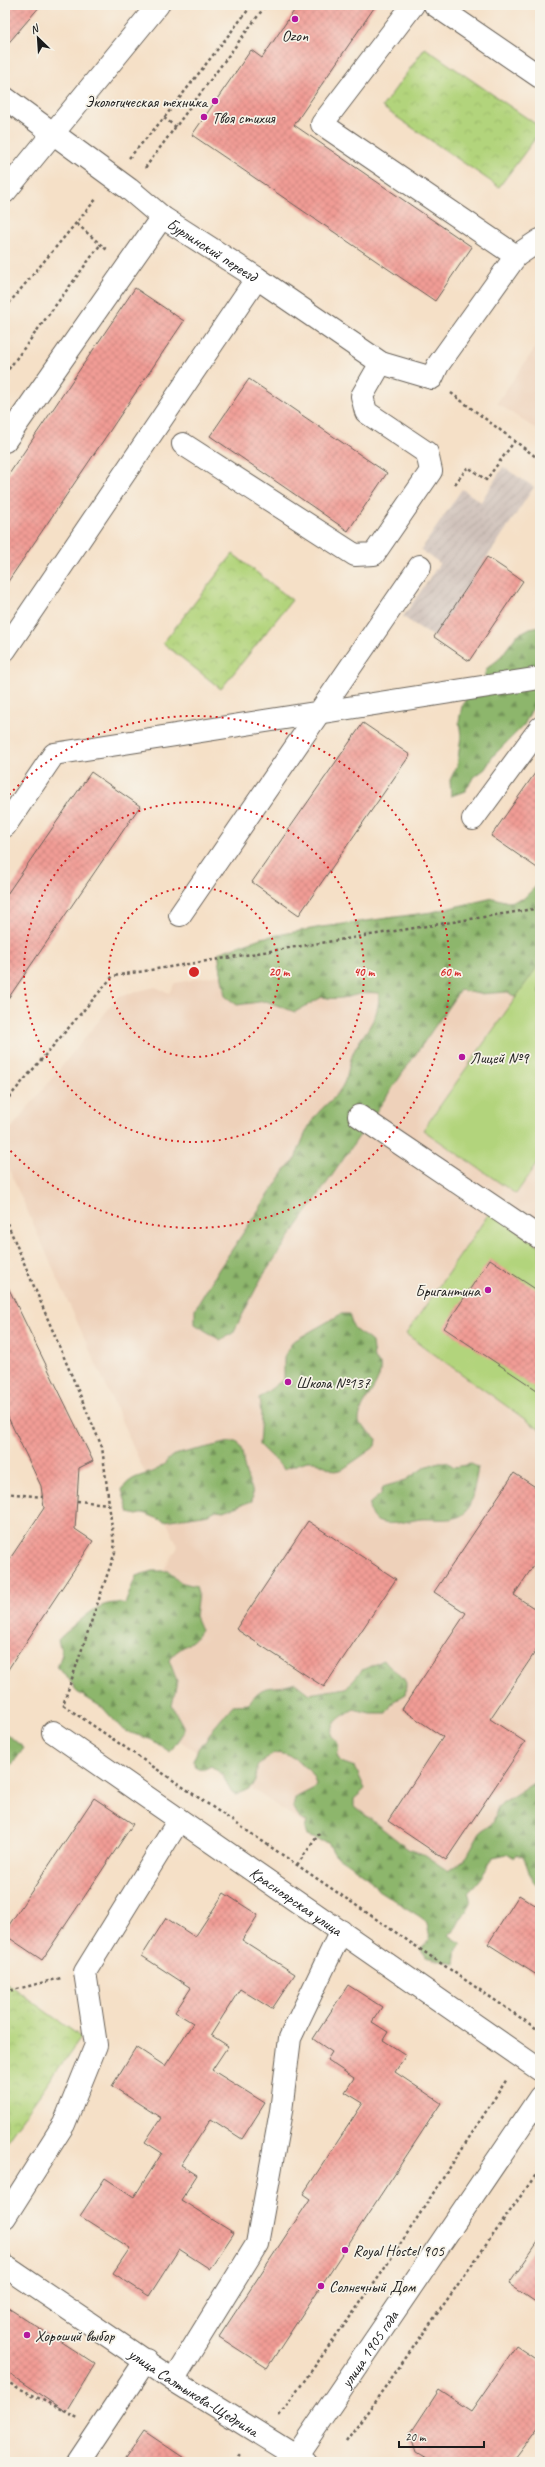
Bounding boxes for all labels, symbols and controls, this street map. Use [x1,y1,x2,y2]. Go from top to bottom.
marker: Ozon [290,14,300,24]
north arrow [18,18,58,58]
text: N [28,20,42,37]
place label: Ozon [282,26,309,46]
place label: Экологическая техника [85,92,208,112]
marker: Экологическая техника [210,96,220,106]
place label: Твоя стихия [212,108,276,128]
marker: Твоя стихия [199,112,209,122]
street label: Бурлинский переезд [163,214,262,287]
text: 20 m [269,964,290,980]
text: 40 m [354,964,375,980]
text: 60 m [440,964,462,980]
centre of rings [187,965,201,979]
place label: Лицей №9 [470,1048,530,1068]
marker: Лицей №9 [457,1052,467,1062]
place label: Бригантина [415,1281,481,1301]
marker: Бригантина [483,1285,493,1295]
place label: Школа №137 [296,1373,371,1393]
marker: Школа №137 [283,1377,293,1387]
street label: Красноярская улица [246,1863,347,1941]
place label: Royal Hostel 905 [353,2241,445,2261]
marker: Royal Hostel 905 [340,2245,350,2255]
place label: Солнечный Дом [329,2277,416,2297]
marker: Солнечный Дом [316,2281,326,2291]
street label: улица 1905 года [336,2306,404,2392]
place label: Хороший выбор [35,2326,115,2346]
marker: Хороший выбор [22,2330,32,2340]
street label: улица Салтыкова-Щедрина [124,2343,263,2442]
scale bar [399,2423,484,2449]
text: 20 m [405,2429,427,2445]

